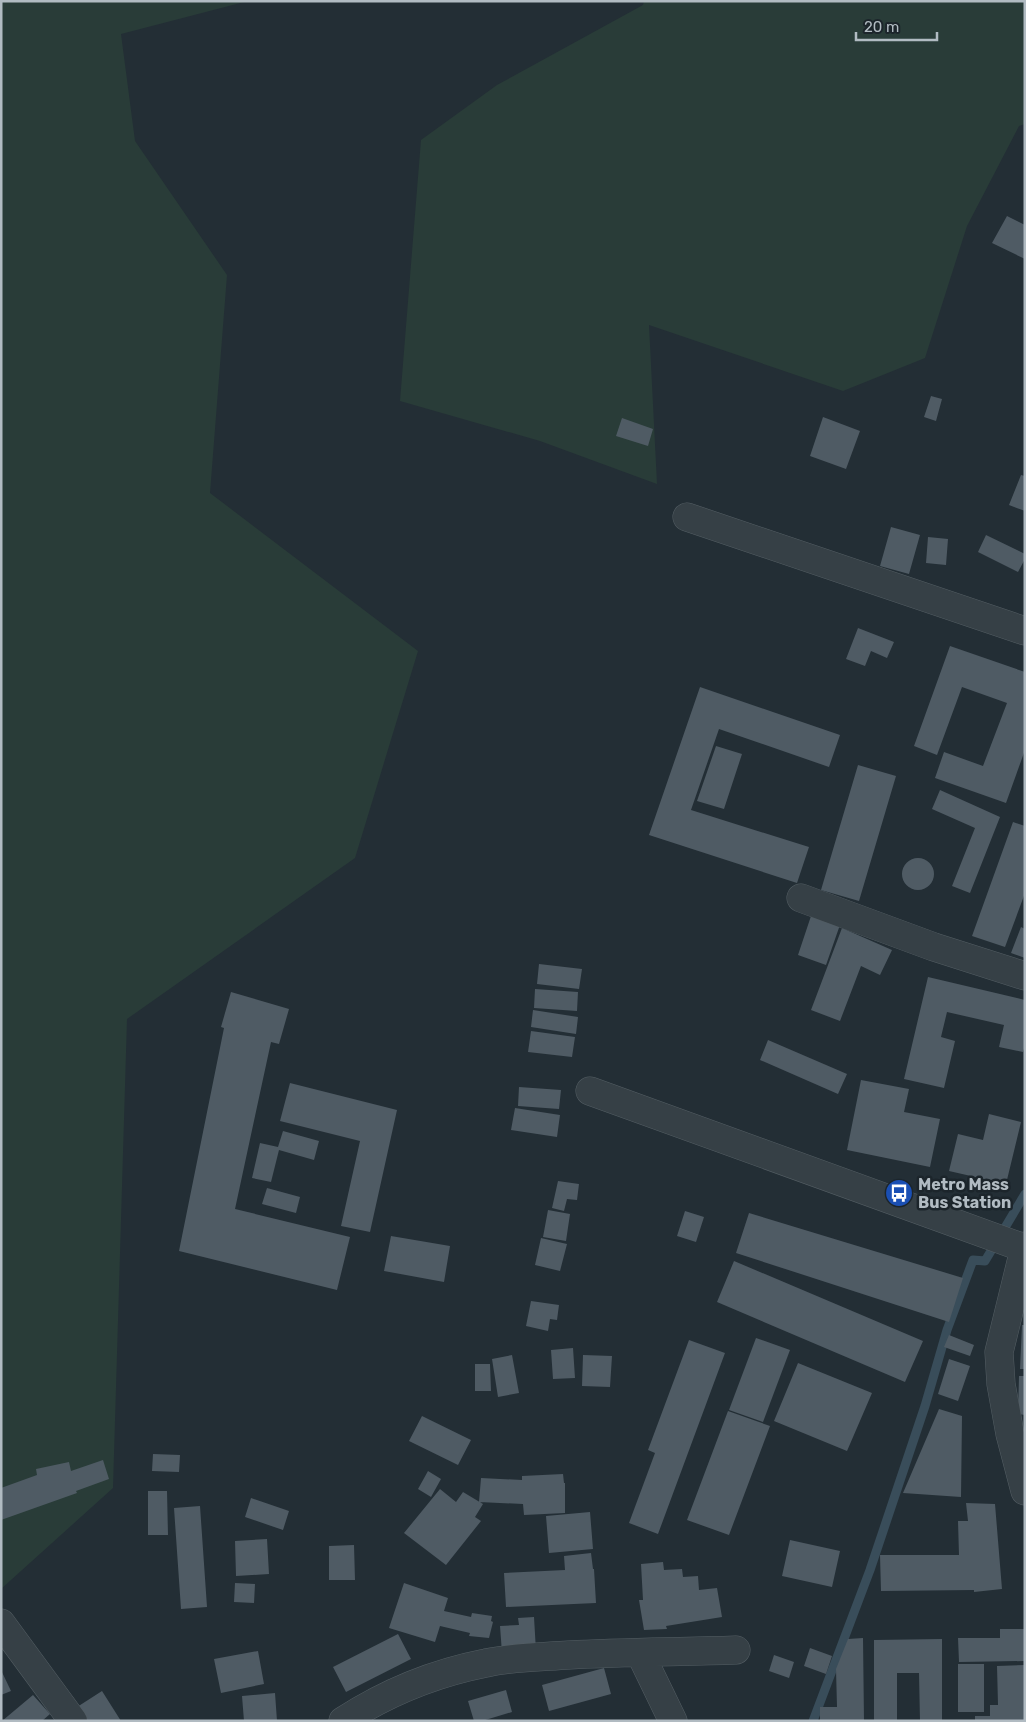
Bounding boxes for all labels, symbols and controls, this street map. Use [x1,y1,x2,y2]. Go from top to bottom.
scale bar [856,10,937,42]
text: 20 m [864,18,899,36]
place label: Metro Mass Bus Station [918,1175,1011,1212]
bus stop icon: Metro Mass Bus Station [884,1178,914,1208]

